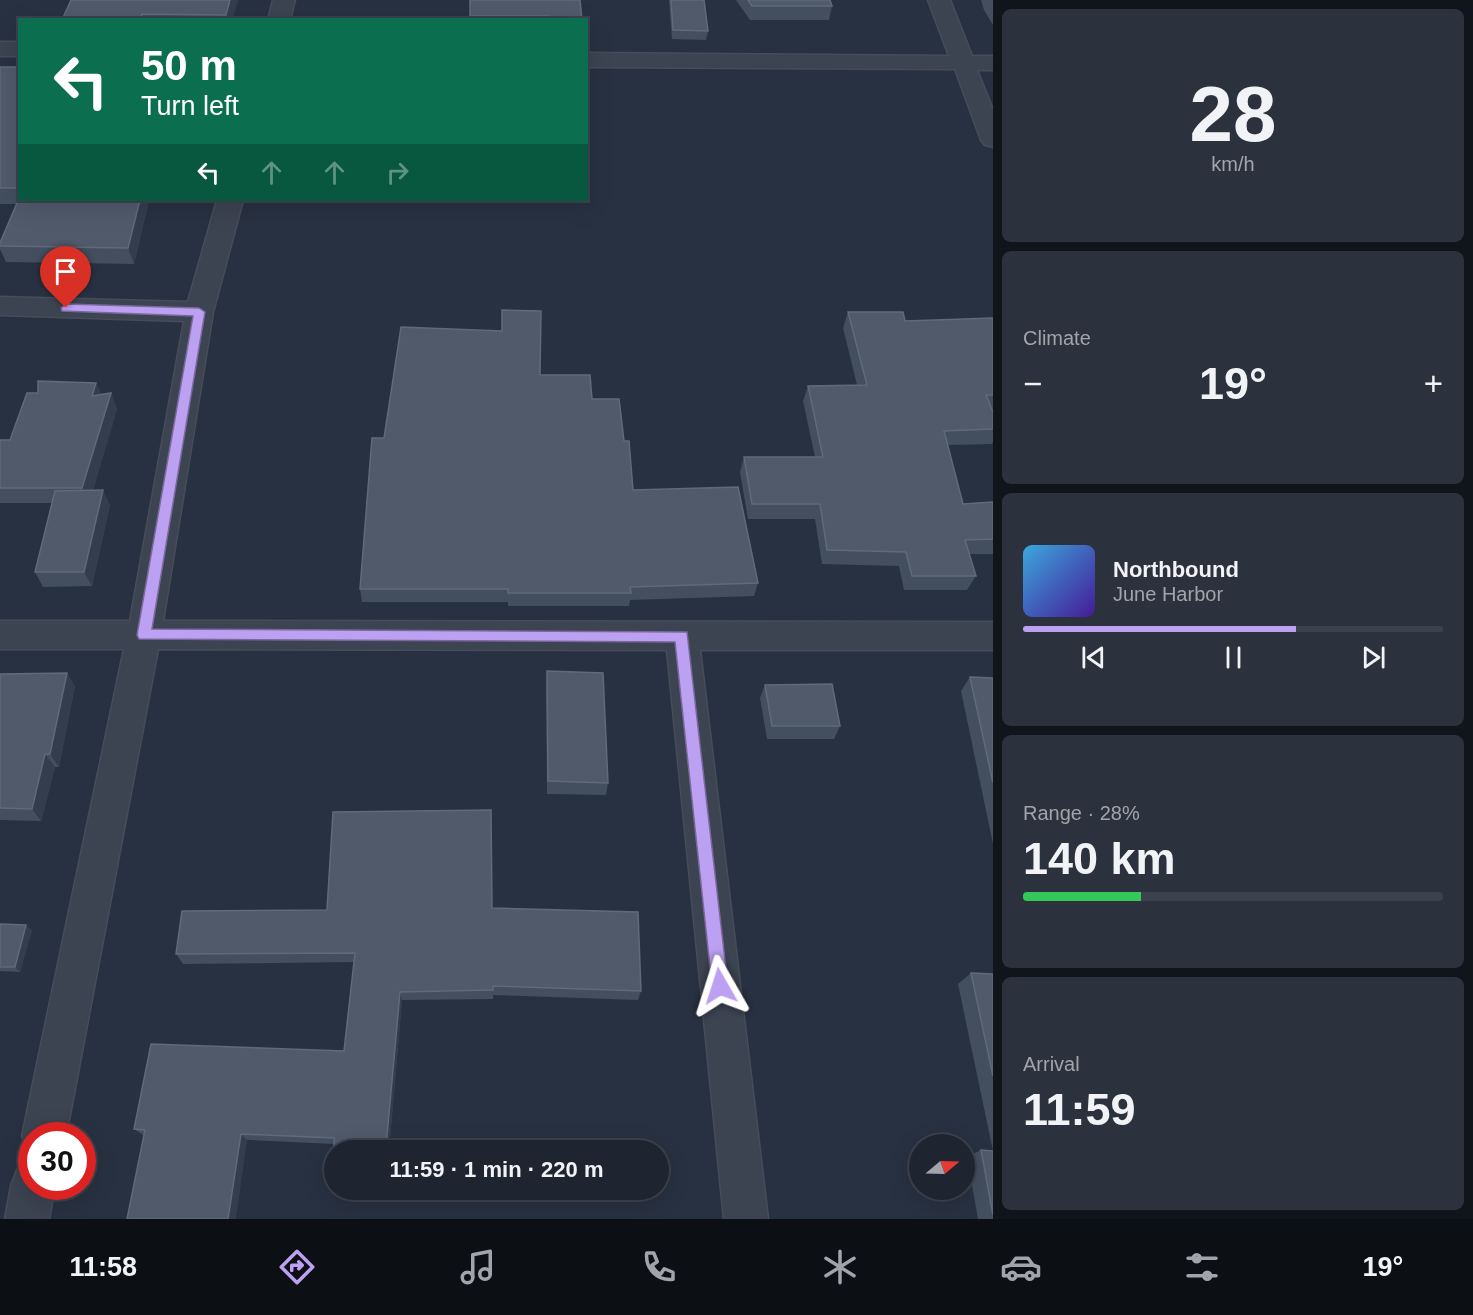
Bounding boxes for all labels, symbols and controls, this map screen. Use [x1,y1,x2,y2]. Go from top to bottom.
icon: left [42,42,120,120]
text: 50 m [141,42,237,89]
text: 28 [1190,70,1276,158]
text: Turn left [141,91,239,121]
text: km/h [1211,153,1255,175]
icon: left [192,156,225,189]
icon: ahead [255,156,288,189]
icon: ahead [318,156,351,189]
icon: right [381,156,414,189]
pin [40,246,91,308]
icon: arrive [49,255,82,288]
text: Climate [1023,327,1091,349]
text: 19° [1199,358,1267,409]
text: − [1023,365,1042,402]
text: + [1424,365,1443,402]
text: Northbound [1113,557,1239,582]
text: June Harbor [1113,583,1223,605]
icon: previous [1077,641,1110,674]
icon: pause [1217,641,1250,674]
icon: next [1357,641,1390,674]
text: Range · 28% [1023,802,1140,824]
text: 140 km [1023,833,1176,884]
position arrow [688,954,752,1018]
text: Arrival [1023,1053,1080,1075]
text: 11:59 [1023,1084,1136,1135]
speed limit sign: 30 [18,1122,96,1200]
north arrow [909,1134,975,1200]
map controls [909,1134,975,1200]
text: 11:59 · 1 min · 220 m [390,1157,604,1182]
icon: directions [276,1246,318,1288]
icon: music [457,1246,499,1288]
icon: phone [638,1246,680,1288]
icon: climate [819,1246,861,1288]
icon: car [1000,1246,1042,1288]
icon: filters [1181,1246,1223,1288]
text: 11:58 [70,1252,137,1282]
text: 19° [1363,1252,1403,1282]

